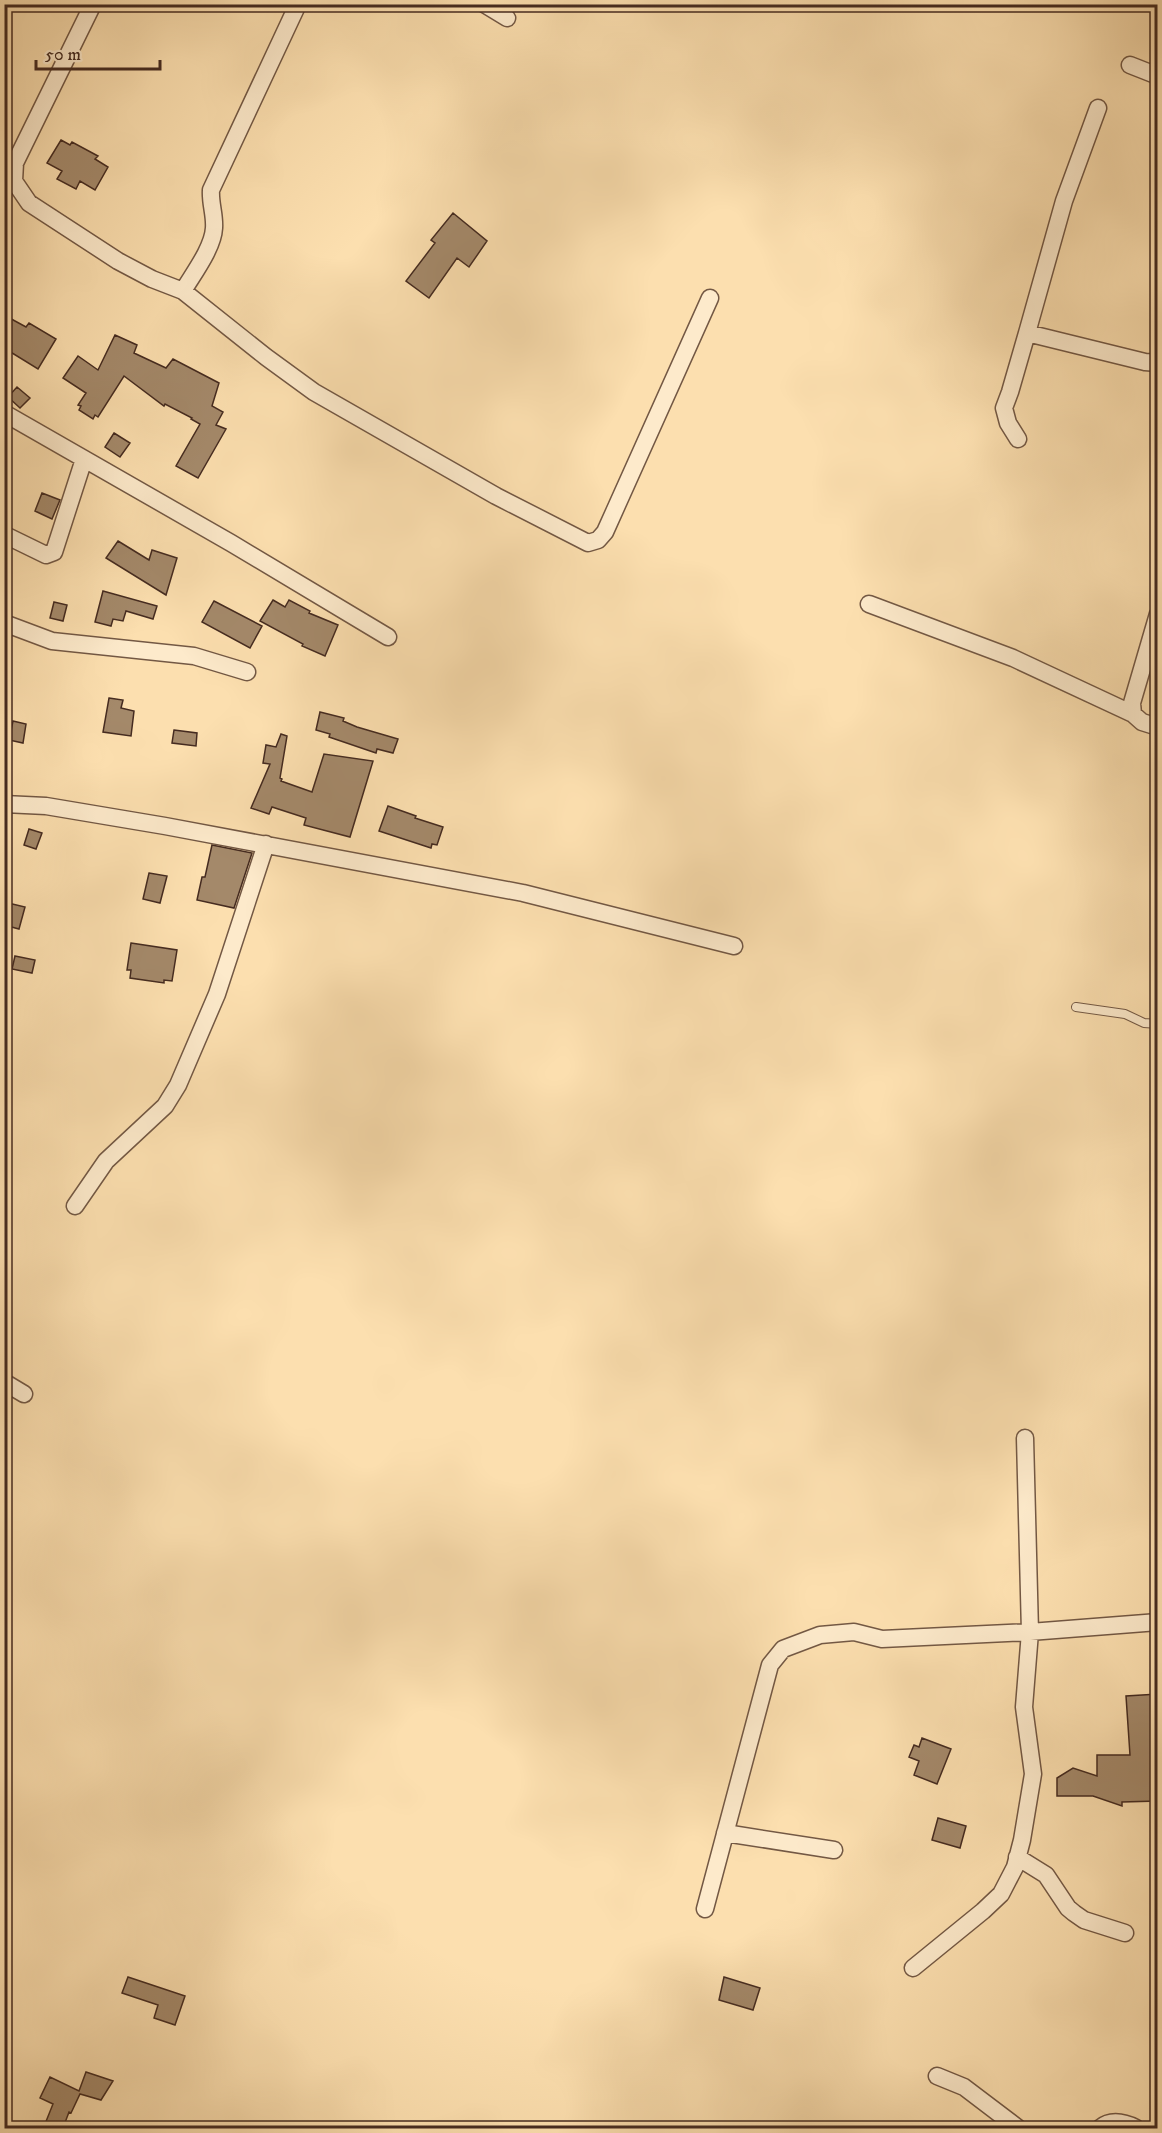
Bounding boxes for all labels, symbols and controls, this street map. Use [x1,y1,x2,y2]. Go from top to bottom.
scale bar [36,33,160,71]
text: 50 m [45,44,81,66]

